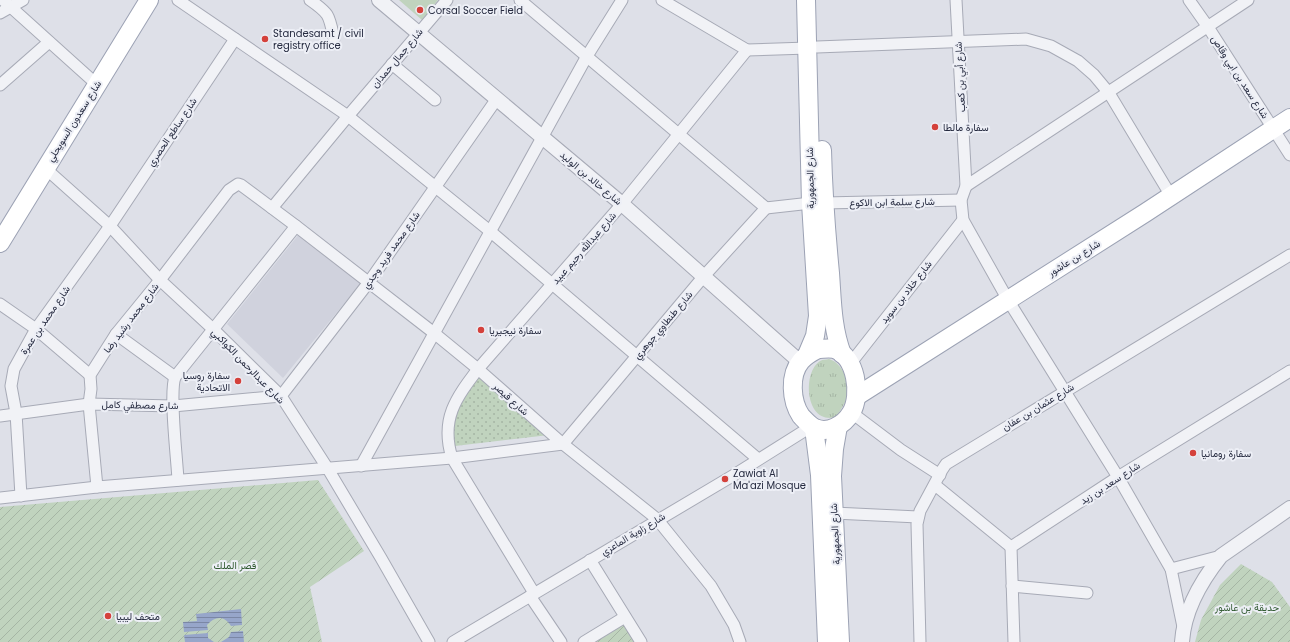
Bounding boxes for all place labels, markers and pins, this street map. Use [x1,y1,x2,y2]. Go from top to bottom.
place label: Corsal Soccer Field [428,3,523,18]
marker: Corsal Soccer Field [415,5,425,15]
place label: Standesamt / civil registry office [273,26,364,53]
marker: Standesamt / civil registry office [260,34,270,44]
place label: سفارة مالطا [943,120,989,135]
marker: سفارة مالطا [930,122,940,132]
place label: سفارة نيجيريا [489,323,541,338]
marker: سفارة نيجيريا [476,325,486,335]
place label: سفارة روسيا الاتحادية [183,368,230,395]
marker: سفارة روسيا الاتحادية [233,376,243,386]
place label: سفارة رومانيا [1201,446,1251,461]
marker: سفارة رومانيا [1188,448,1198,458]
place label: Zawiat Al Ma'azi Mosque [733,466,806,493]
marker: Zawiat Al Ma'azi Mosque [720,474,730,484]
place label: متحف ليبيا [116,609,160,624]
marker: متحف ليبيا [103,611,113,621]

